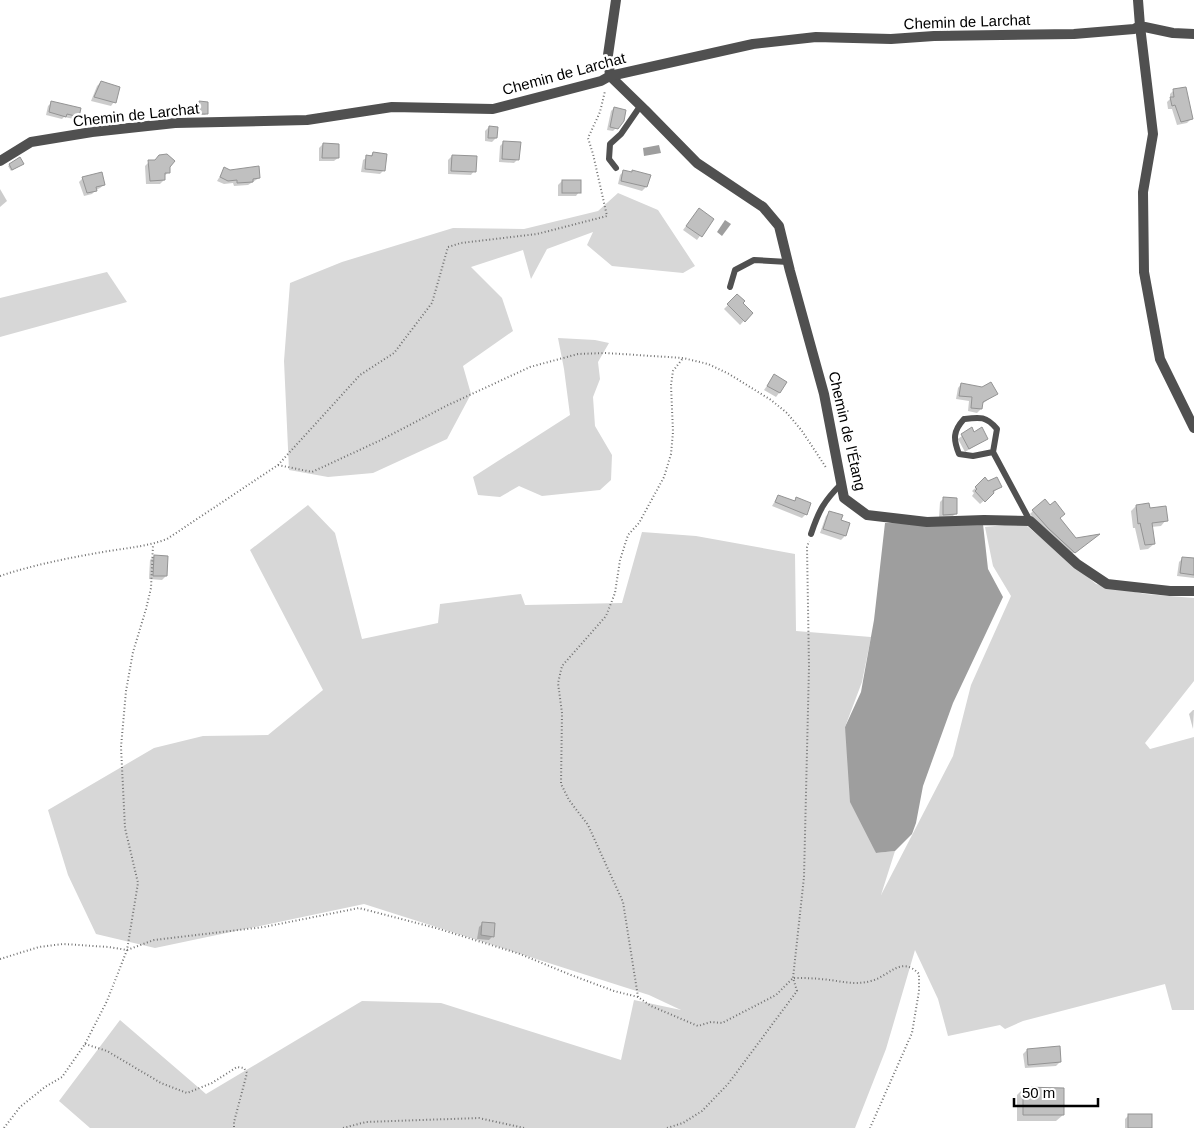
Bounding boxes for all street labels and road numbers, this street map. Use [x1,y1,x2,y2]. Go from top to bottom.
street label: Chemin de Larchat [903,11,1031,32]
street label: Chemin de Larchat [500,49,628,98]
street label: Chemin de Larchat [72,99,201,130]
street label: Chemin de l'Étang [825,369,870,492]

